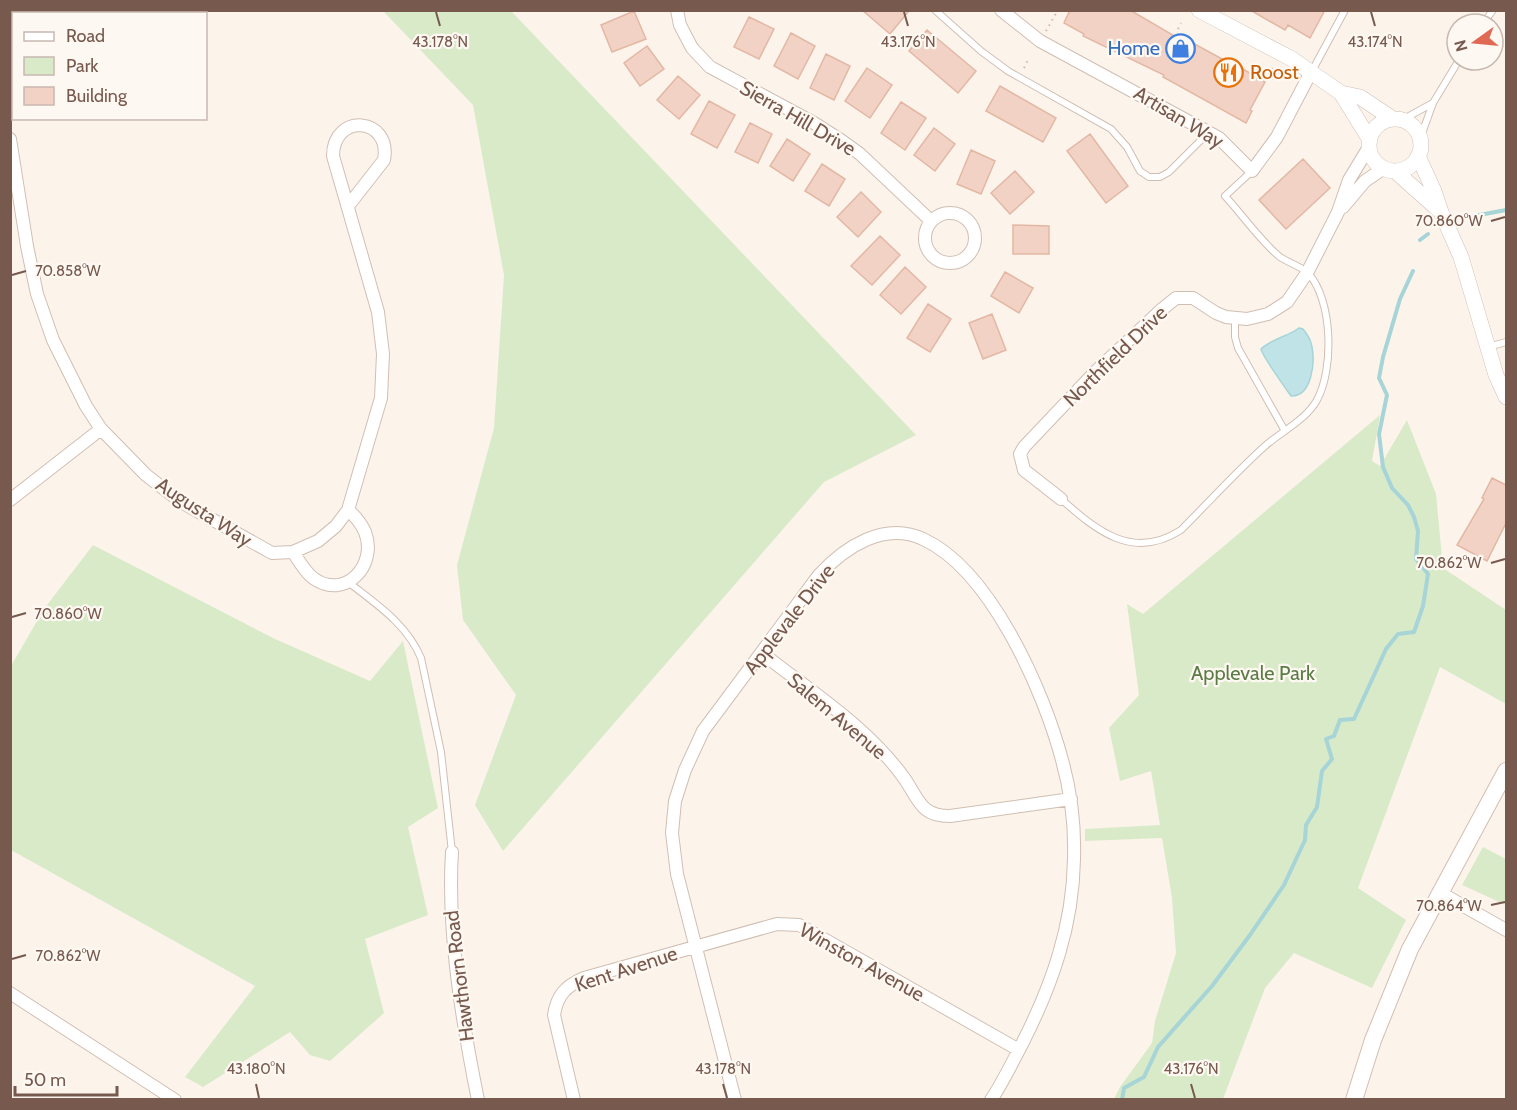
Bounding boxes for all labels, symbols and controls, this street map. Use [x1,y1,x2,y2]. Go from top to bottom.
legend [12,12,207,120]
north arrow [1445,12,1505,72]
text: Road [66,25,105,47]
shop icon: Home [1165,32,1197,64]
text: 43.178°N [412,33,468,51]
text: 43.176°N [880,33,936,51]
text: 43.174°N [1347,33,1403,51]
place label: Home [1107,36,1160,60]
text: N [1450,38,1472,54]
text: Park [66,55,99,77]
restaurant icon: Roost [1213,56,1245,88]
place label: Roost [1250,60,1299,84]
street label: Sierra Hill Drive [736,75,860,161]
street label: Artisan Way [1130,81,1228,153]
text: Building [66,85,128,107]
text: 70.860°W [1415,212,1483,230]
text: 70.858°W [35,262,102,280]
street label: Northfield Drive [1058,301,1172,411]
street label: Augusta Way [152,472,256,552]
text: 70.862°W [1417,554,1482,572]
street label: Applevale Drive [739,559,839,679]
text: 70.860°W [34,605,102,623]
park label: Applevale Park [1191,661,1315,685]
street label: Salem Avenue [783,668,891,764]
text: 70.864°W [1416,897,1483,915]
street label: Hawthorn Road [439,909,479,1043]
street label: Winston Avenue [795,918,929,1006]
street label: Kent Avenue [572,941,680,997]
text: 70.862°W [36,947,101,965]
scale bar [15,1059,117,1097]
text: 43.180°N [226,1060,286,1078]
text: 43.178°N [695,1060,751,1078]
text: 43.176°N [1163,1060,1219,1078]
text: 50 m [24,1069,66,1091]

